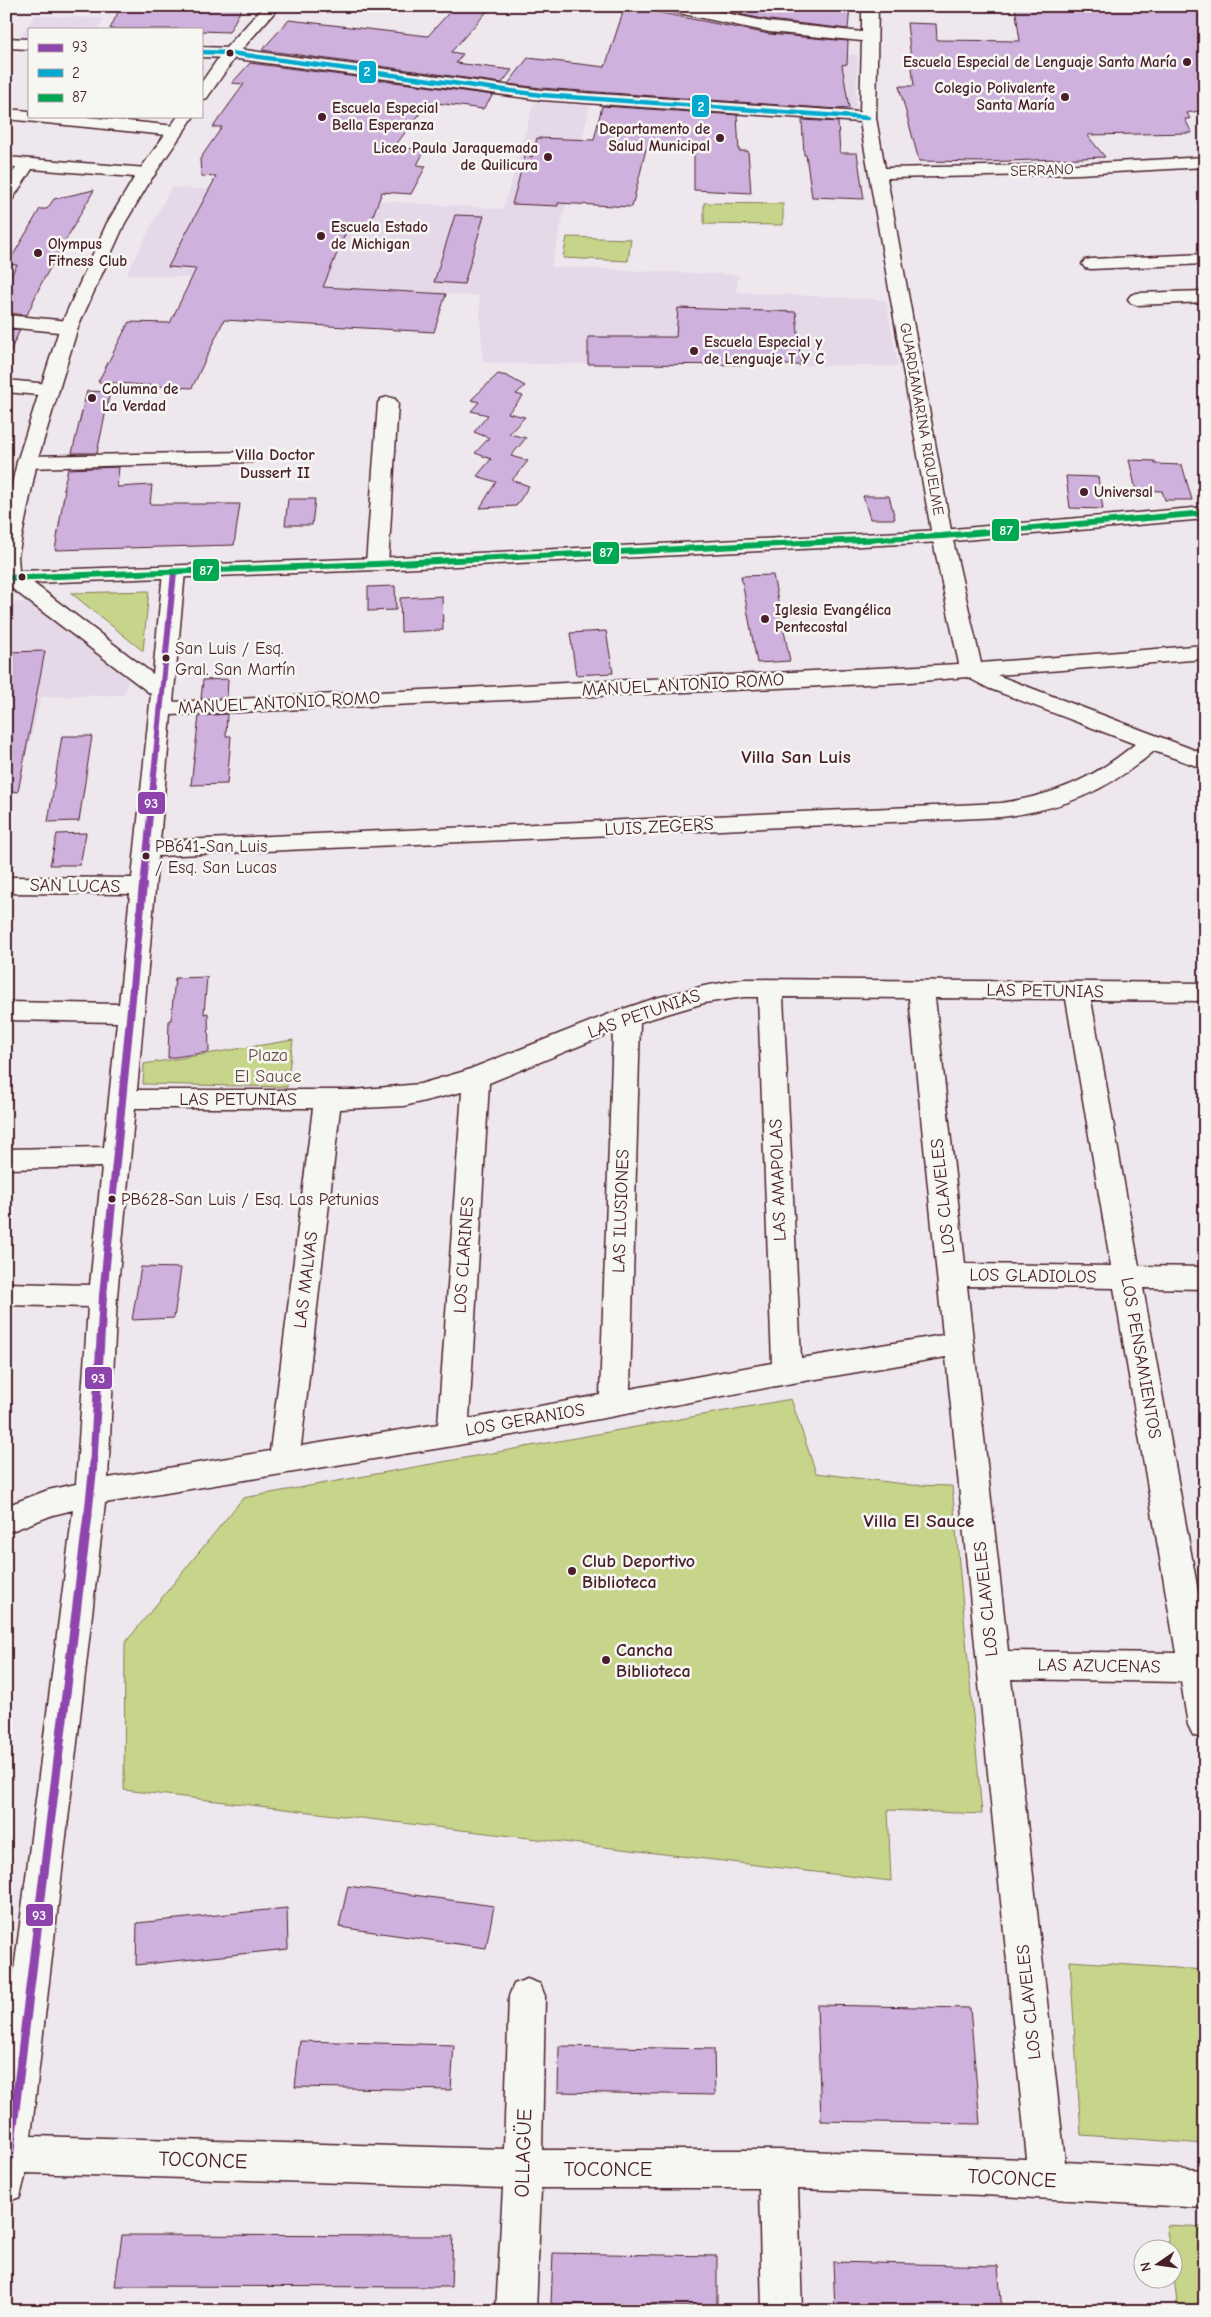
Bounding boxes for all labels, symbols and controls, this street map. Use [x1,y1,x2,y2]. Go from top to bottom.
legend [28,28,202,118]
text: 93 [72,38,88,56]
unlabelled marker [225,48,235,58]
place label: Escuela Especial de Lenguaje Santa María [903,53,1177,71]
marker: Escuela Especial de Lenguaje Santa María [1181,56,1193,68]
line badge: 2 [358,60,377,84]
text: 2 [364,63,371,80]
text: 2 [72,64,80,82]
place label: Colegio Polivalente Santa María [934,79,1055,114]
text: 87 [72,88,87,106]
marker: Colegio Polivalente Santa María [1059,91,1071,103]
line badge: 2 [691,94,710,118]
text: 2 [698,98,705,115]
place label: Escuela Especial Bella Esperanza [332,99,438,134]
marker: Escuela Especial Bella Esperanza [316,111,328,123]
place label: Departamento de Salud Municipal [599,120,710,155]
marker: Departamento de Salud Municipal [714,132,726,144]
place label: Liceo Paula Jaraquemada de Quilicura [373,139,538,174]
marker: Liceo Paula Jaraquemada de Quilicura [542,151,554,163]
street label: SERRANO [1010,160,1074,180]
place label: Escuela Estado de Michigan [331,218,428,253]
marker: Escuela Estado de Michigan [315,230,327,242]
place label: Olympus Fitness Club [48,235,127,270]
marker: Olympus Fitness Club [32,247,44,259]
street label: GUARDIAMARINA RIQUELME [896,321,948,517]
place label: Escuela Especial y de Lenguaje T Y C [704,333,824,368]
marker: Escuela Especial y de Lenguaje T Y C [688,345,700,357]
place label: Columna de La Verdad [102,380,178,415]
marker: Columna de La Verdad [86,392,98,404]
district label: Villa Doctor Dussert II [235,446,315,482]
place label: Universal [1094,483,1153,501]
marker: Universal [1078,486,1090,498]
line badge: 87 [991,518,1020,542]
text: 87 [999,522,1013,539]
line badge: 87 [592,541,620,565]
text: 87 [599,544,613,561]
line badge: 87 [192,558,220,582]
text: 87 [199,562,213,579]
unlabelled marker [17,572,27,582]
place label: Iglesia Evangélica Pentecostal [775,601,891,636]
marker: Iglesia Evangélica Pentecostal [759,613,771,625]
place label: San Luis / Esq. Gral. San Martín [175,639,296,679]
marker: San Luis / Esq. Gral. San Martín [161,653,171,663]
street label: MANUEL ANTONIO ROMO [581,669,785,701]
street label: MANUEL ANTONIO ROMO [177,687,381,719]
district label: Villa San Luis [741,746,851,768]
line badge: 93 [137,791,166,815]
text: 93 [144,795,158,812]
street label: LUIS ZEGERS [604,814,714,840]
place label: PB641-San Luis / Esq. San Lucas [155,837,277,877]
marker: PB641-San Luis / Esq. San Lucas [141,851,151,861]
street label: SAN LUCAS [30,875,121,897]
street label: LAS PETUNIAS [986,979,1104,1003]
street label: LAS PETUNIAS [585,985,703,1043]
park label: Plaza El Sauce [235,1045,301,1087]
street label: LAS PETUNIAS [179,1089,297,1110]
street label: LAS AMAPOLAS [765,1118,791,1242]
street label: LOS CLAVELES [926,1137,960,1255]
street label: LAS ILUSIONES [608,1149,634,1273]
place label: PB628-San Luis / Esq. Las Petunias [121,1190,379,1209]
marker: PB628-San Luis / Esq. Las Petunias [107,1194,117,1204]
street label: LOS CLARINES [449,1196,479,1314]
street label: LAS MALVAS [290,1230,322,1330]
street label: LOS GLADIOLOS [969,1264,1097,1288]
street label: LOS PENSAMIENTOS [1116,1275,1166,1441]
line badge: 93 [84,1366,113,1390]
text: 93 [91,1370,105,1387]
street label: LOS GERANIOS [464,1399,586,1441]
district label: Villa El Sauce [864,1510,974,1532]
street label: LOS CLAVELES [969,1540,1003,1658]
place label: Club Deportivo Biblioteca [582,1551,695,1593]
marker: Club Deportivo Biblioteca [566,1565,578,1577]
place label: Cancha Biblioteca [616,1640,691,1682]
marker: Cancha Biblioteca [600,1654,612,1666]
street label: LAS AZUCENAS [1037,1654,1161,1678]
line badge: 93 [25,1903,54,1927]
text: 93 [32,1907,46,1924]
street label: LOS CLAVELES [1012,1943,1046,2061]
street label: OLLAGÜE [509,2108,537,2198]
street label: TOCONCE [158,2146,248,2174]
street label: TOCONCE [563,2157,653,2181]
street label: TOCONCE [967,2164,1057,2192]
north arrow [1134,2240,1184,2290]
text: N [1137,2260,1155,2273]

